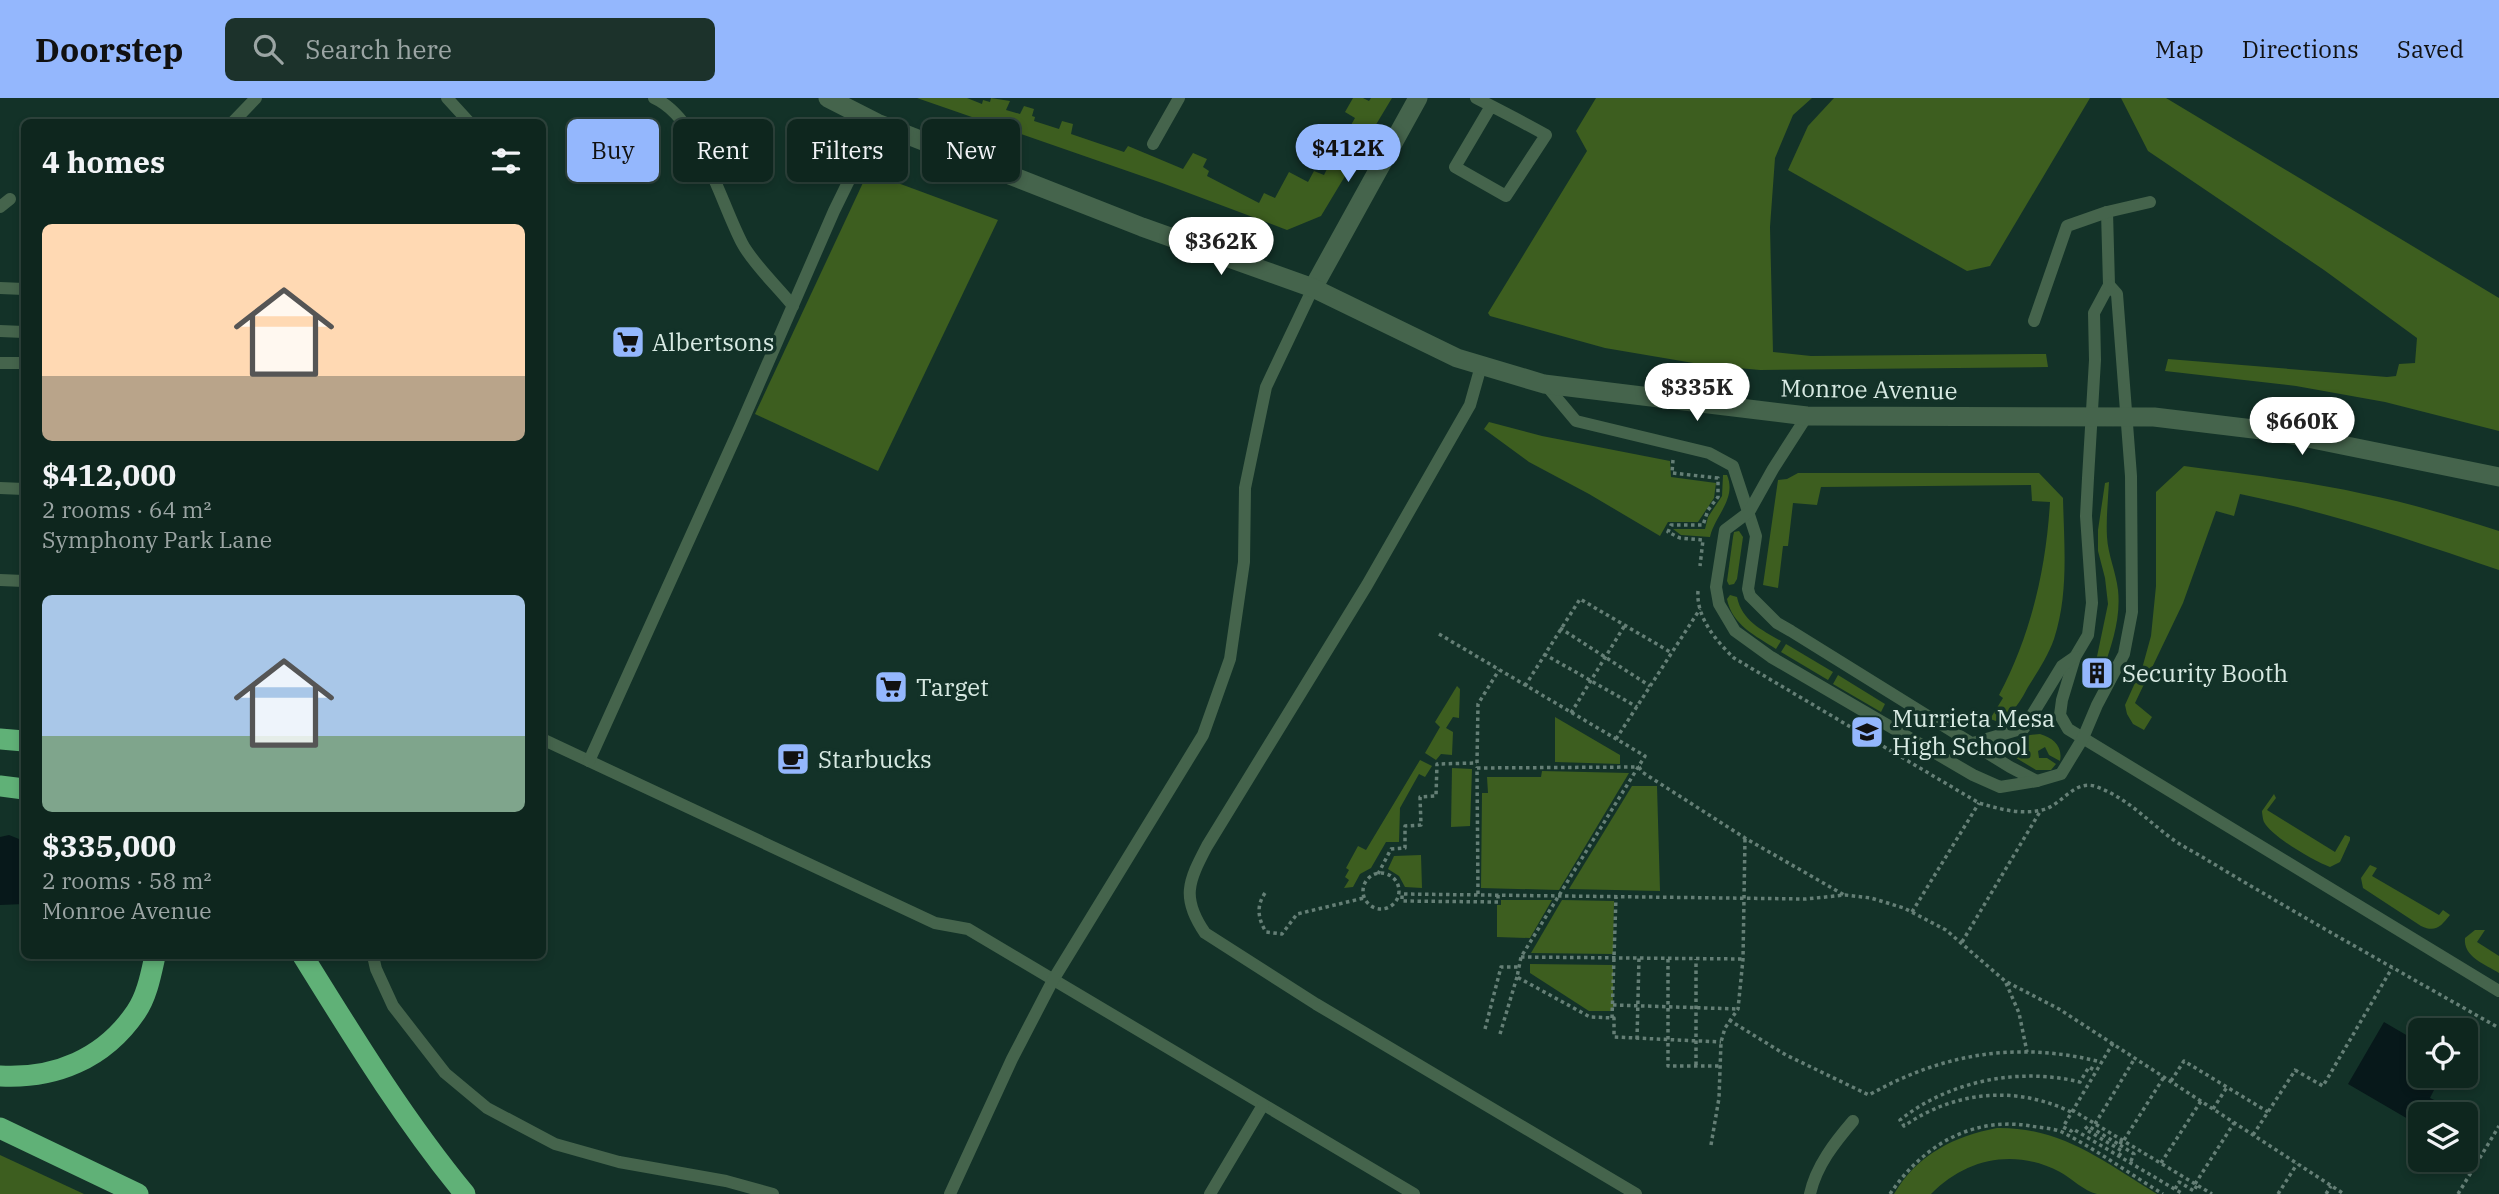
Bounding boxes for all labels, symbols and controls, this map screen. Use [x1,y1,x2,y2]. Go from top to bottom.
search box [225,18,715,81]
text: Doorstep [35,28,183,71]
icon: search [249,30,287,68]
text: Search here [305,32,452,66]
text: Map [2155,33,2204,65]
text: Directions [2242,33,2359,65]
text: Saved [2397,33,2464,65]
chip: Buy [567,119,659,182]
chip: Rent [673,119,773,182]
chip: Filters [787,119,908,182]
chip: New [922,119,1020,182]
pin: $412K [1299,125,1397,184]
text: $412K [1312,132,1384,162]
text: 4 homes [42,142,165,181]
icon: filters [487,142,525,180]
pin: $362K [1172,218,1270,277]
text: $362K [1185,225,1257,255]
icon: home [221,269,347,395]
supermarket icon: Albertsons [609,323,647,361]
place label: Albertsons [652,326,775,358]
pin: $335K [1648,364,1746,423]
text: $335K [1661,371,1733,401]
street label: Monroe Avenue [1780,371,1958,407]
pin: $660K [2253,398,2351,457]
text: $660K [2266,405,2338,435]
text: $412,000 [42,455,176,494]
text: 2 rooms · 64 m² [42,494,212,524]
text: Symphony Park Lane [42,524,272,554]
icon: home [221,640,347,766]
building icon: Security Booth [2078,654,2116,692]
place label: Security Booth [2122,657,2288,689]
supermarket icon: Target [872,668,910,706]
place label: Target [916,671,989,703]
place label: Murrieta Mesa High School [1892,702,2055,762]
school or university icon: Murrieta Mesa High School [1848,713,1886,751]
cafe icon: Starbucks [774,740,812,778]
place label: Starbucks [818,743,932,775]
text: $335,000 [42,826,176,865]
text: 2 rooms · 58 m² [42,865,212,895]
text: Monroe Avenue [42,895,212,925]
map controls [2408,1018,2478,1172]
button: locate [2408,1018,2478,1088]
button: layers [2408,1102,2478,1172]

